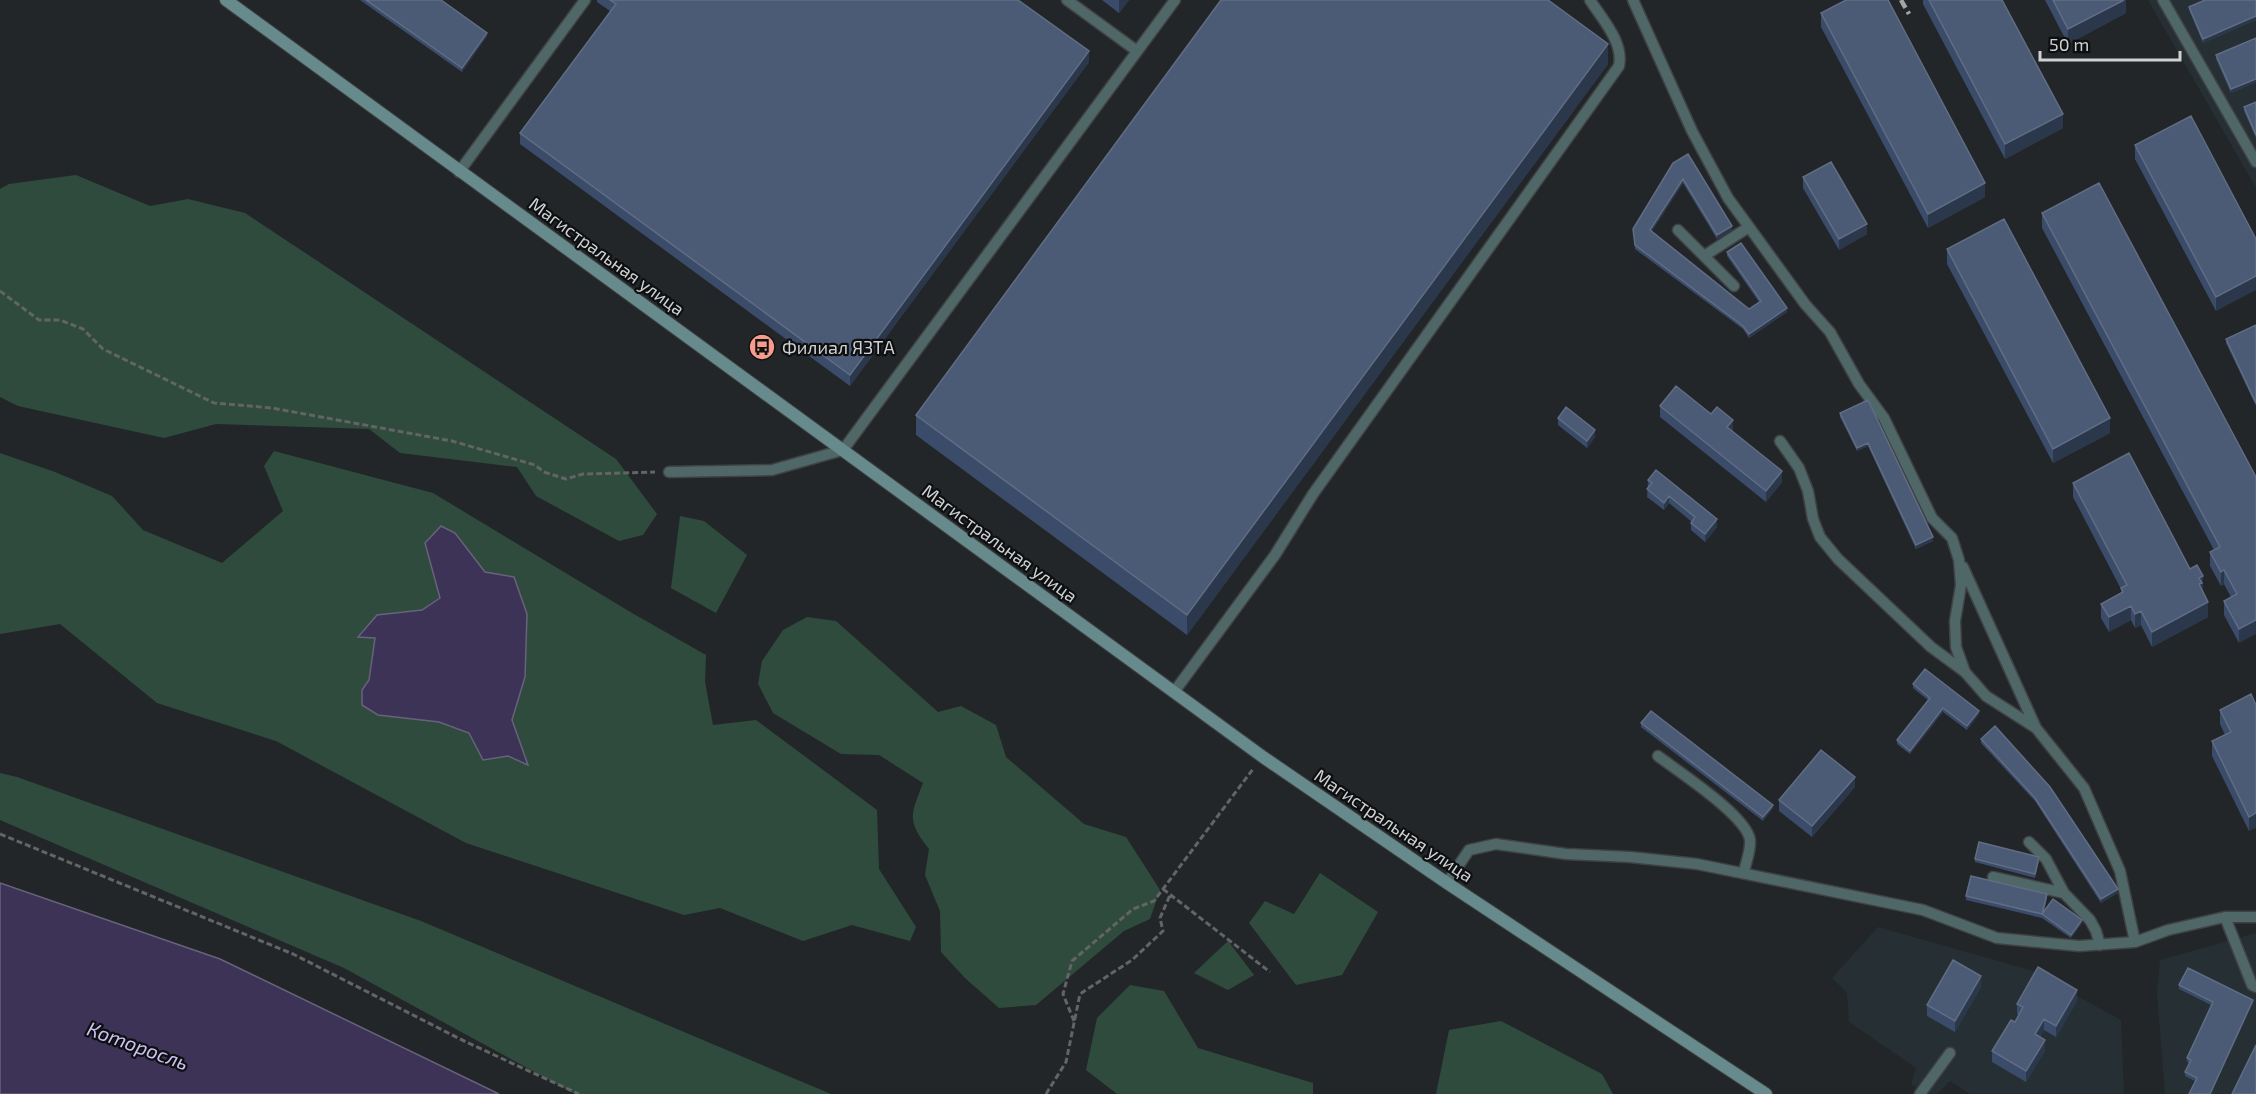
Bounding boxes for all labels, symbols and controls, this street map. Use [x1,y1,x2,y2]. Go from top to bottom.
scale bar [2040,24,2180,62]
text: 50 m [2049,33,2089,55]
street label: Магистральная улица [525,192,689,320]
bus stop icon: Филиал ЯЗТА [747,332,777,362]
place label: Филиал ЯЗТА [782,336,895,358]
street label: Магистральная улица [918,479,1082,607]
street label: Магистральная улица [1311,764,1477,886]
water label: Которосль [84,1016,192,1074]

